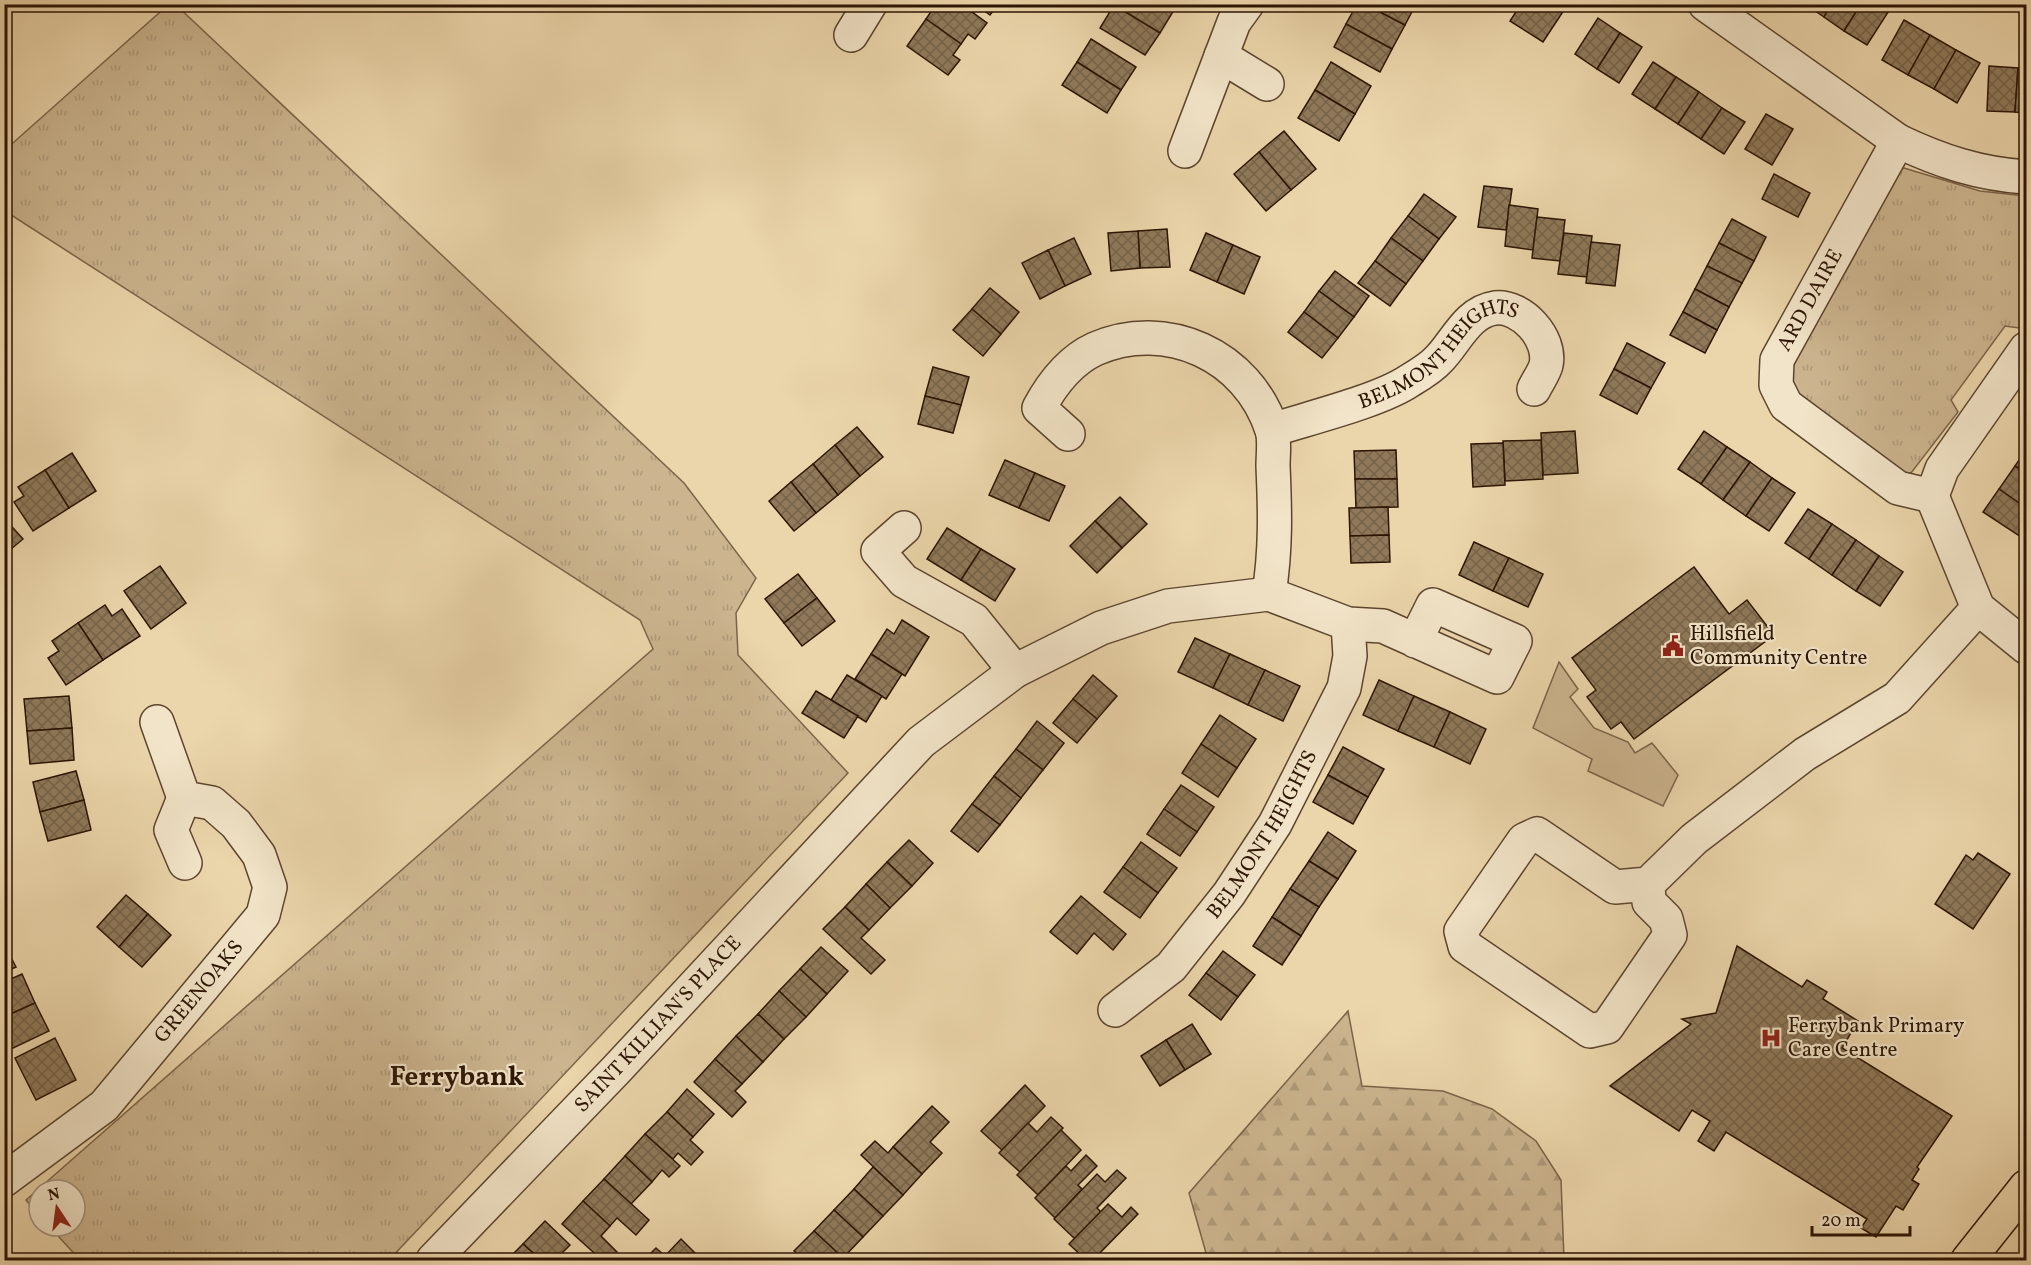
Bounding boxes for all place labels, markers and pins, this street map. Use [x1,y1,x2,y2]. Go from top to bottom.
place label: Hillsfield Community Centre [1690,620,1867,673]
public building icon: Hillsfield Community Centre [1661,634,1685,658]
place label: Ferrybank Primary Care Centre [1788,1012,1965,1065]
hospital icon: Ferrybank Primary Care Centre [1759,1026,1783,1050]

